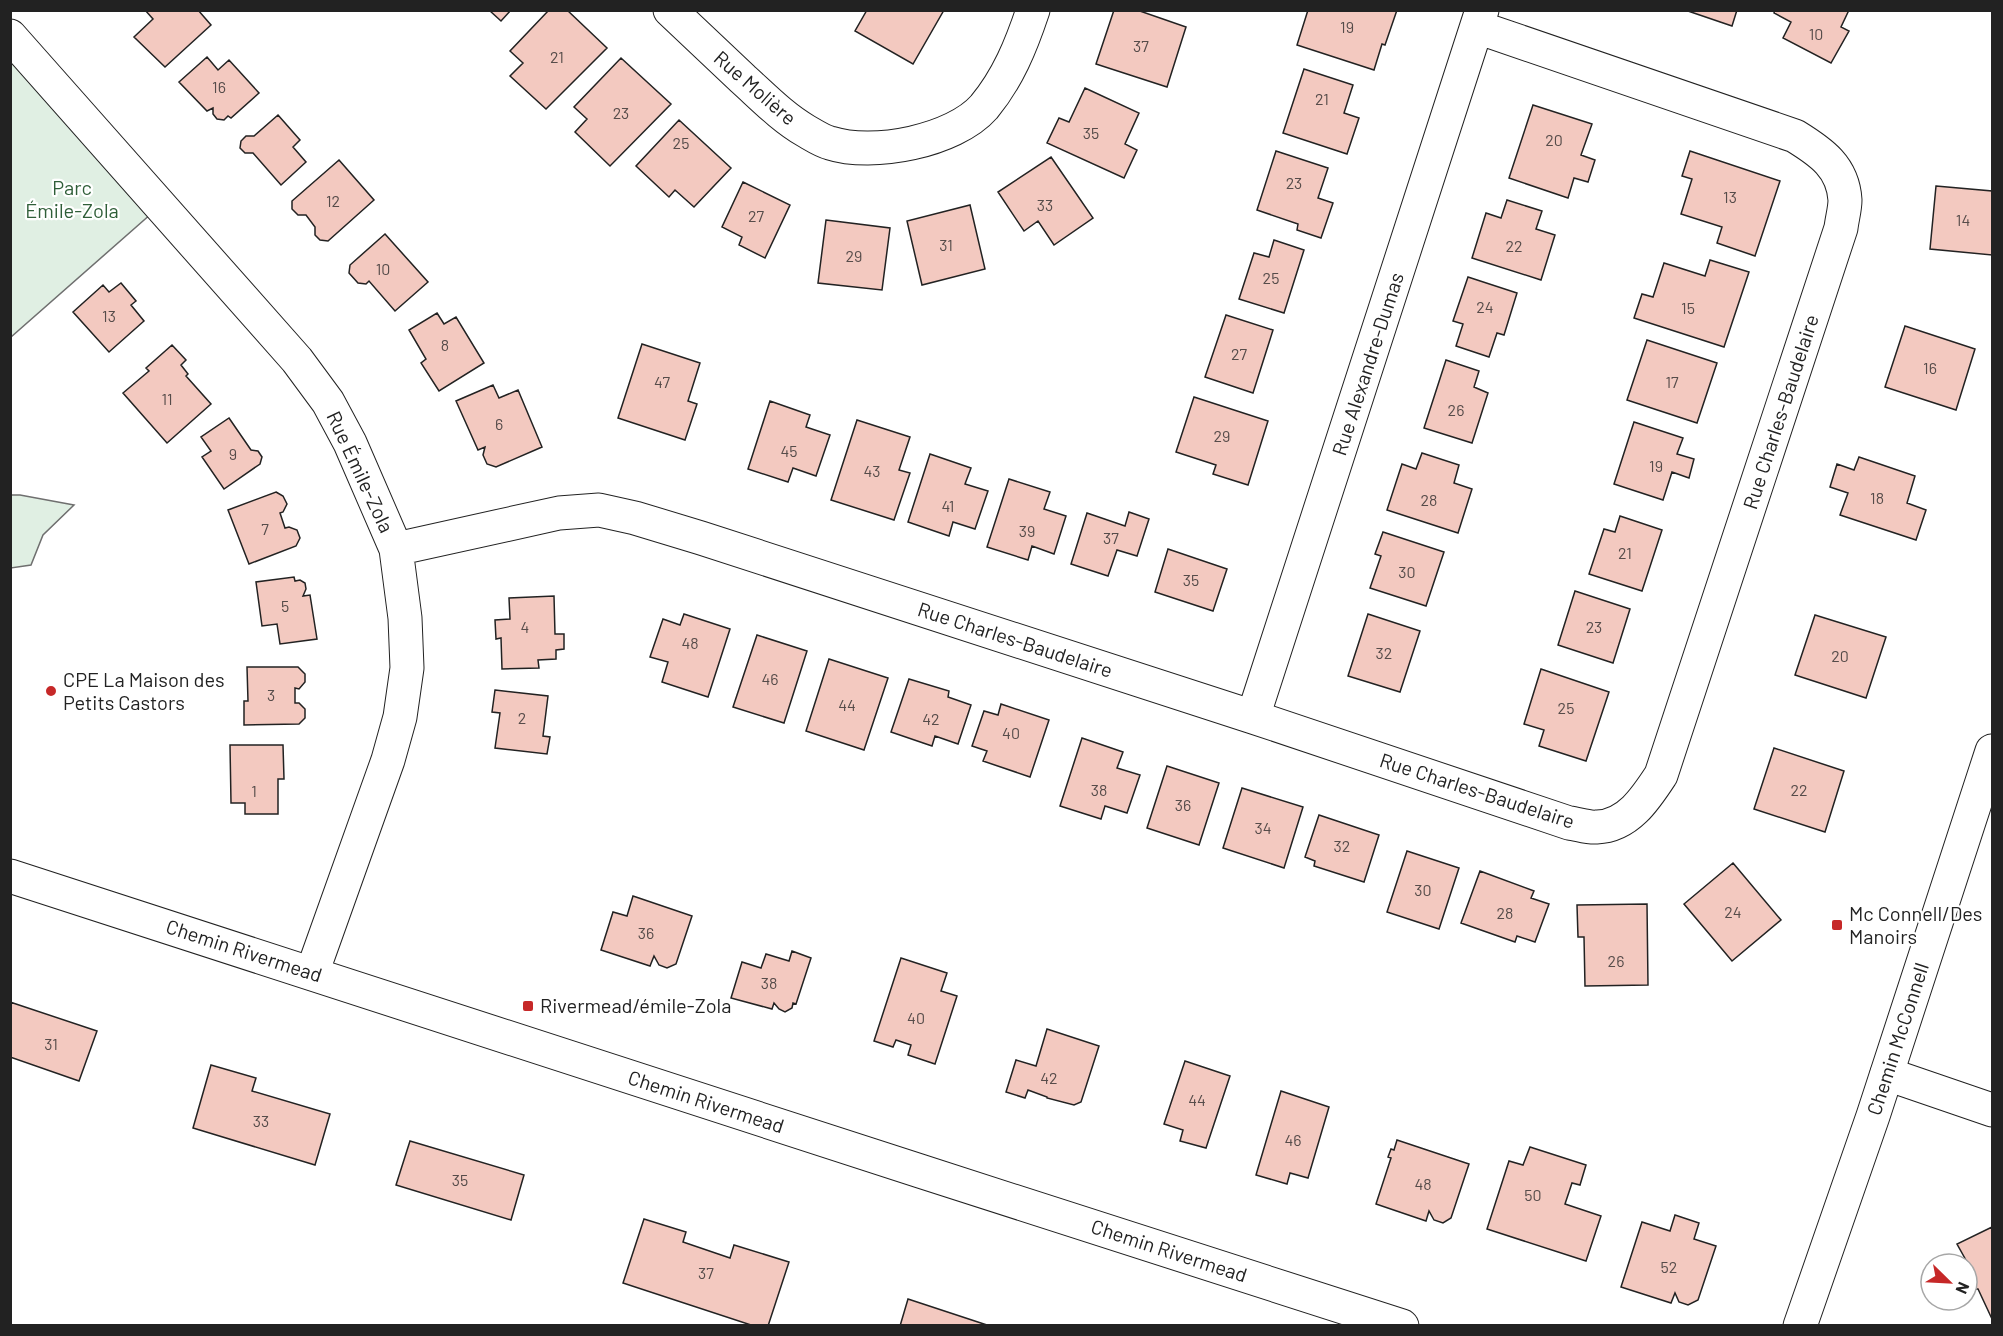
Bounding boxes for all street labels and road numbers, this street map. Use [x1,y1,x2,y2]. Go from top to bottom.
street label: Rue Molière [710,45,802,129]
street label: Rue Alexandre-Dumas [1326,269,1408,458]
street label: Rue Charles-Baudelaire [1737,311,1823,512]
street label: Rue Émile-Zola [322,407,400,536]
street label: Rue Charles-Baudelaire [915,596,1116,682]
street label: Rue Charles-Baudelaire [1377,747,1578,833]
street label: Chemin Rivermead [163,914,325,987]
street label: Chemin McConnell [1861,959,1933,1118]
street label: Chemin Rivermead [625,1065,787,1138]
street label: Chemin Rivermead [1088,1214,1250,1287]

